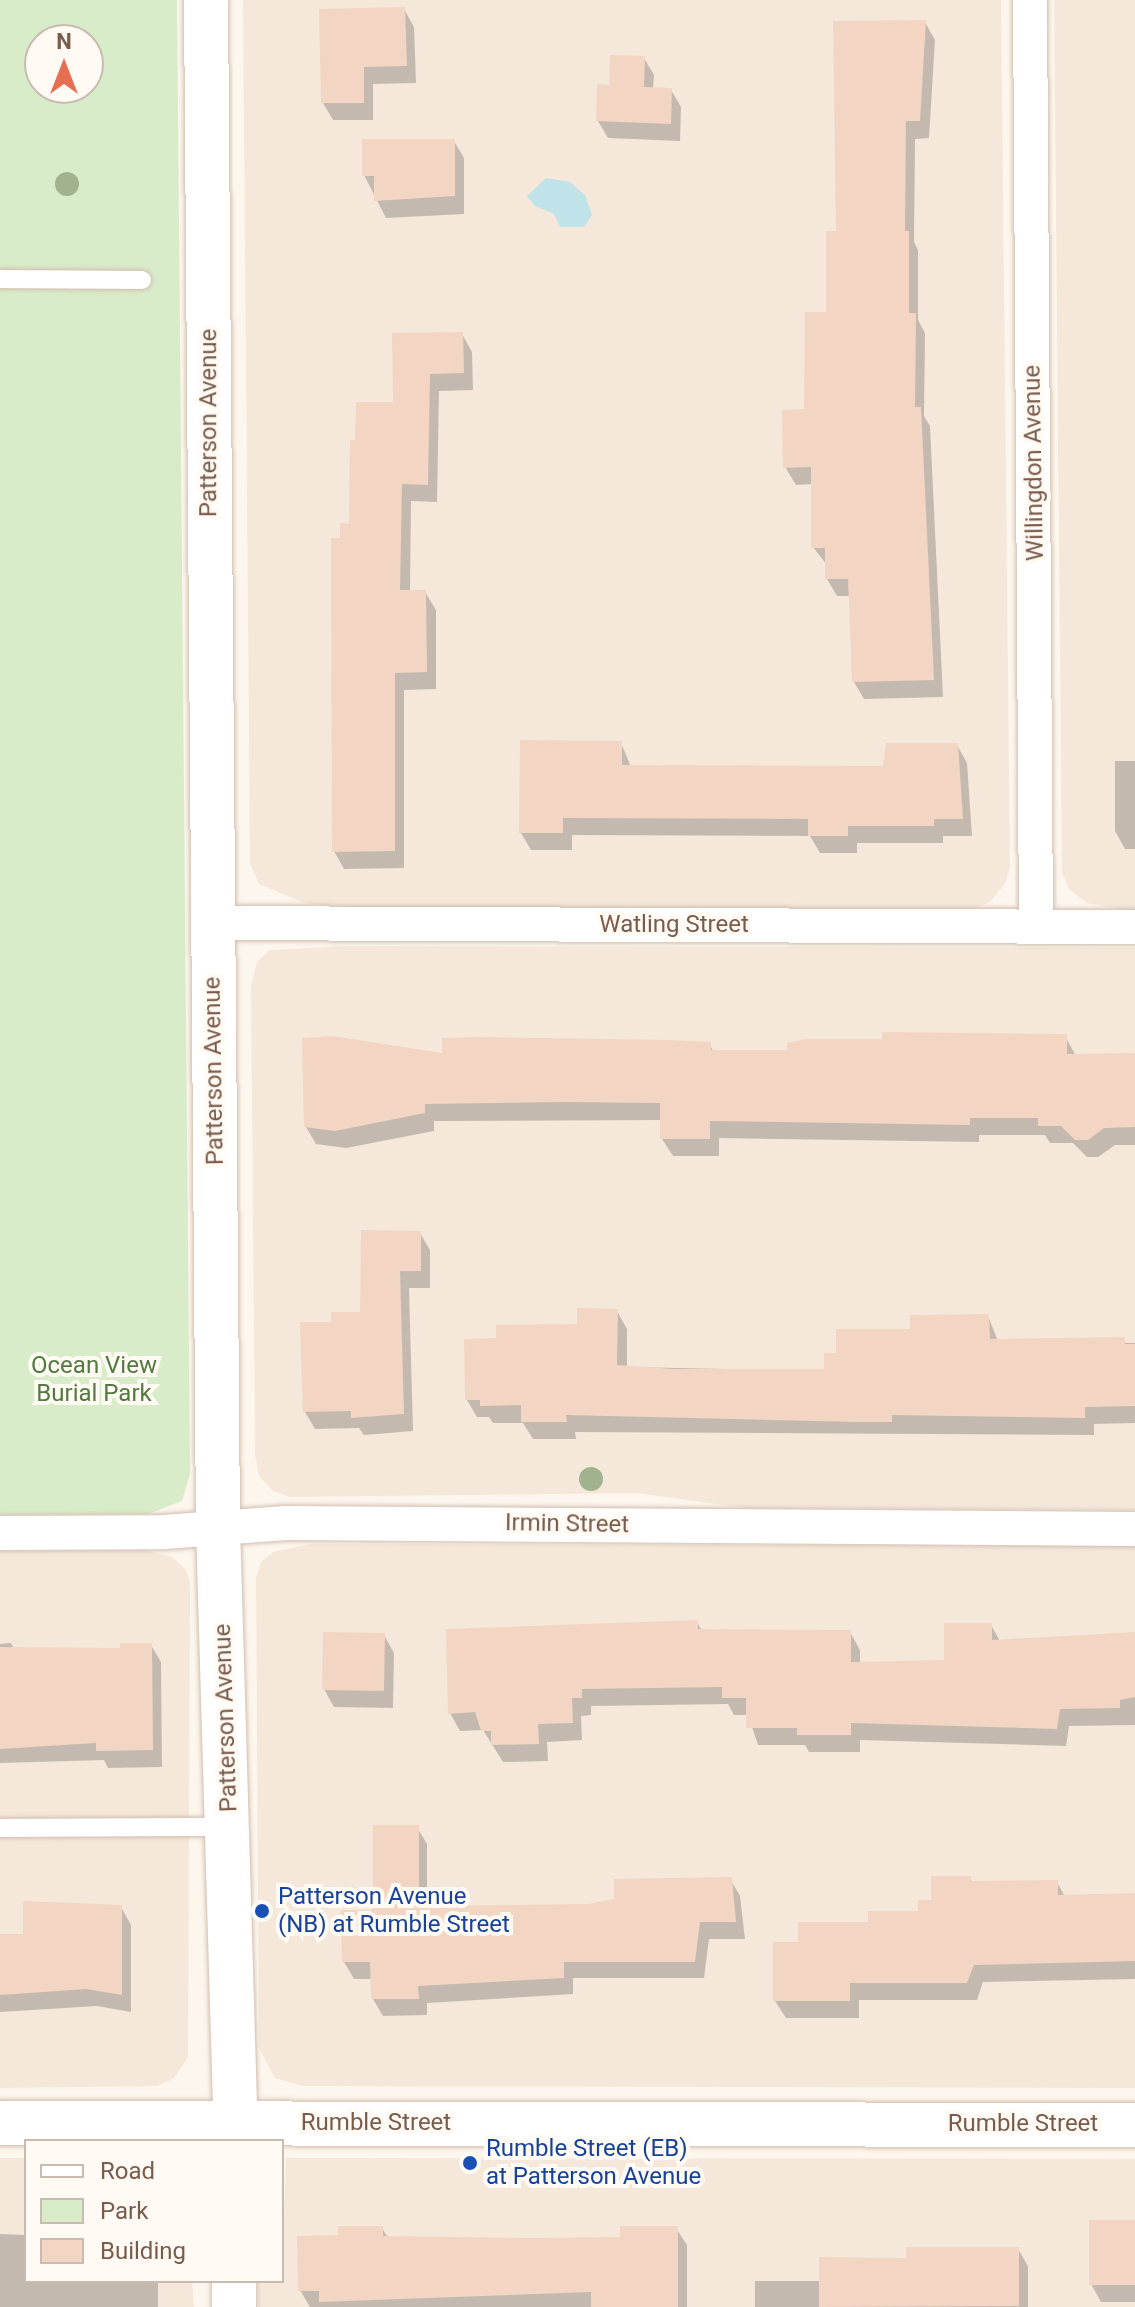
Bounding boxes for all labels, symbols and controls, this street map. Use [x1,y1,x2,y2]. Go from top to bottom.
north arrow [24,24,104,104]
text: N [56,29,72,54]
street label: Patterson Avenue [195,329,223,517]
street label: Willingdon Avenue [1018,365,1050,561]
street label: Watling Street [599,911,749,939]
street label: Patterson Avenue [198,977,230,1165]
park label: Ocean View Burial Park [31,1352,157,1408]
street label: Irmin Street [505,1509,629,1539]
street label: Patterson Avenue [208,1623,244,1813]
place label: Patterson Avenue (NB) at Rumble Street [278,1883,510,1939]
marker: Patterson Avenue (NB) at Rumble Street [253,1902,271,1920]
street label: Rumble Street [301,2109,451,2137]
street label: Rumble Street [948,2110,1098,2138]
place label: Rumble Street (EB) at Patterson Avenue [486,2135,701,2191]
legend [24,2139,284,2283]
marker: Rumble Street (EB) at Patterson Avenue [461,2154,479,2172]
text: Road [100,2157,155,2185]
text: Park [100,2197,148,2225]
text: Building [100,2237,186,2265]

